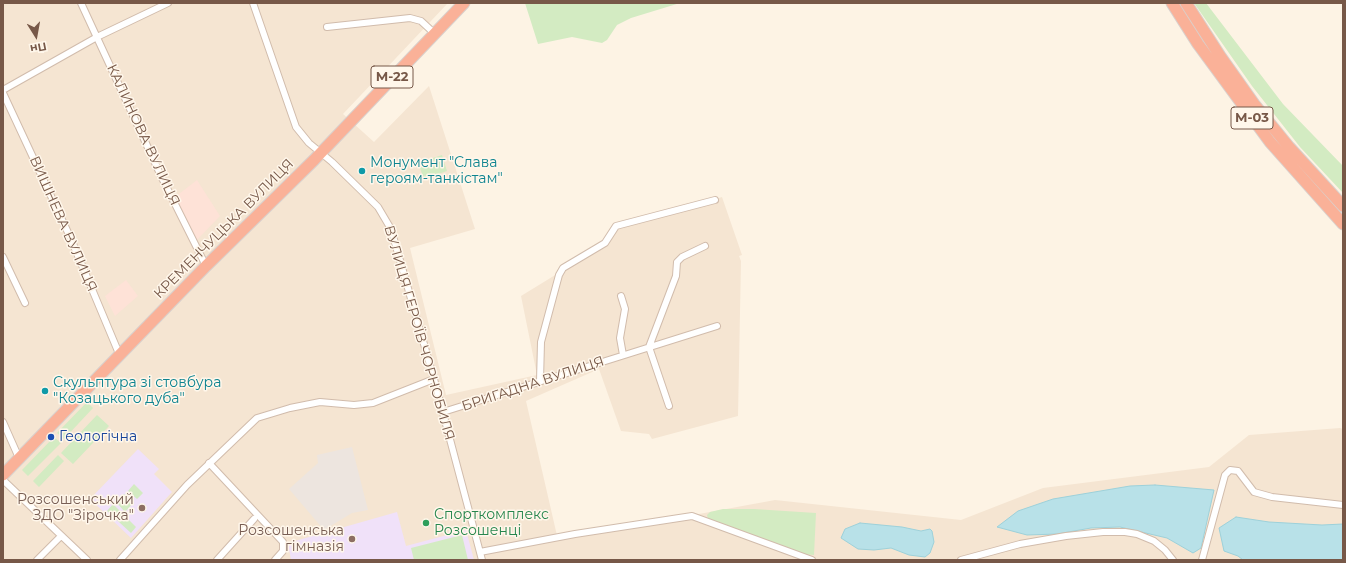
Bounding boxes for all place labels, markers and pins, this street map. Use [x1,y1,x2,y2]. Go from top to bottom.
place label: Монумент "Слава героям-танкістам" [370,155,503,188]
marker: Монумент "Слава героям-танкістам" [357,166,367,176]
place label: Скульптура зі стовбура "Козацького дуба" [53,375,221,408]
marker: Скульптура зі стовбура "Козацького дуба" [40,386,50,396]
place label: Геологічна [59,429,137,445]
marker: Геологічна [46,432,56,442]
place label: Розсошенський ЗДО "Зірочка" [17,492,134,524]
marker: Розсошенський ЗДО "Зірочка" [137,503,147,513]
place label: Спорткомплекс Розсошенці [434,507,549,540]
marker: Спорткомплекс Розсошенці [421,518,431,528]
place label: Розсошенська гімназія [238,523,344,556]
marker: Розсошенська гімназія [347,534,357,544]

